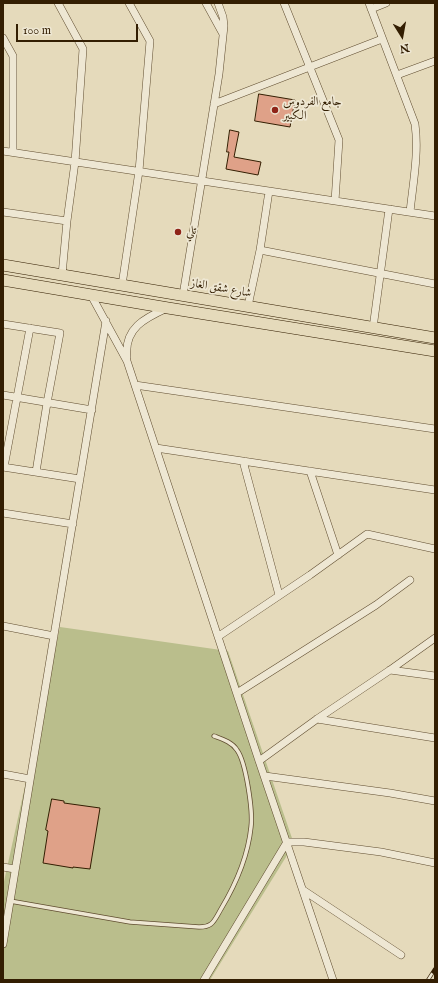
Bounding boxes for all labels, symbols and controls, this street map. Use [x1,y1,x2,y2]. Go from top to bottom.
scale bar [18,16,140,42]
north arrow [382,16,422,56]
text: 100 m [23,23,51,38]
text: N [398,40,410,56]
place label: جامع الفردوس الكبير [283,96,342,124]
marker: جامع الفردوس الكبير [270,105,280,115]
place label: تلي [186,225,196,239]
marker: تلي [173,227,183,237]
street label: شارع شقق الغاز [190,277,252,301]

